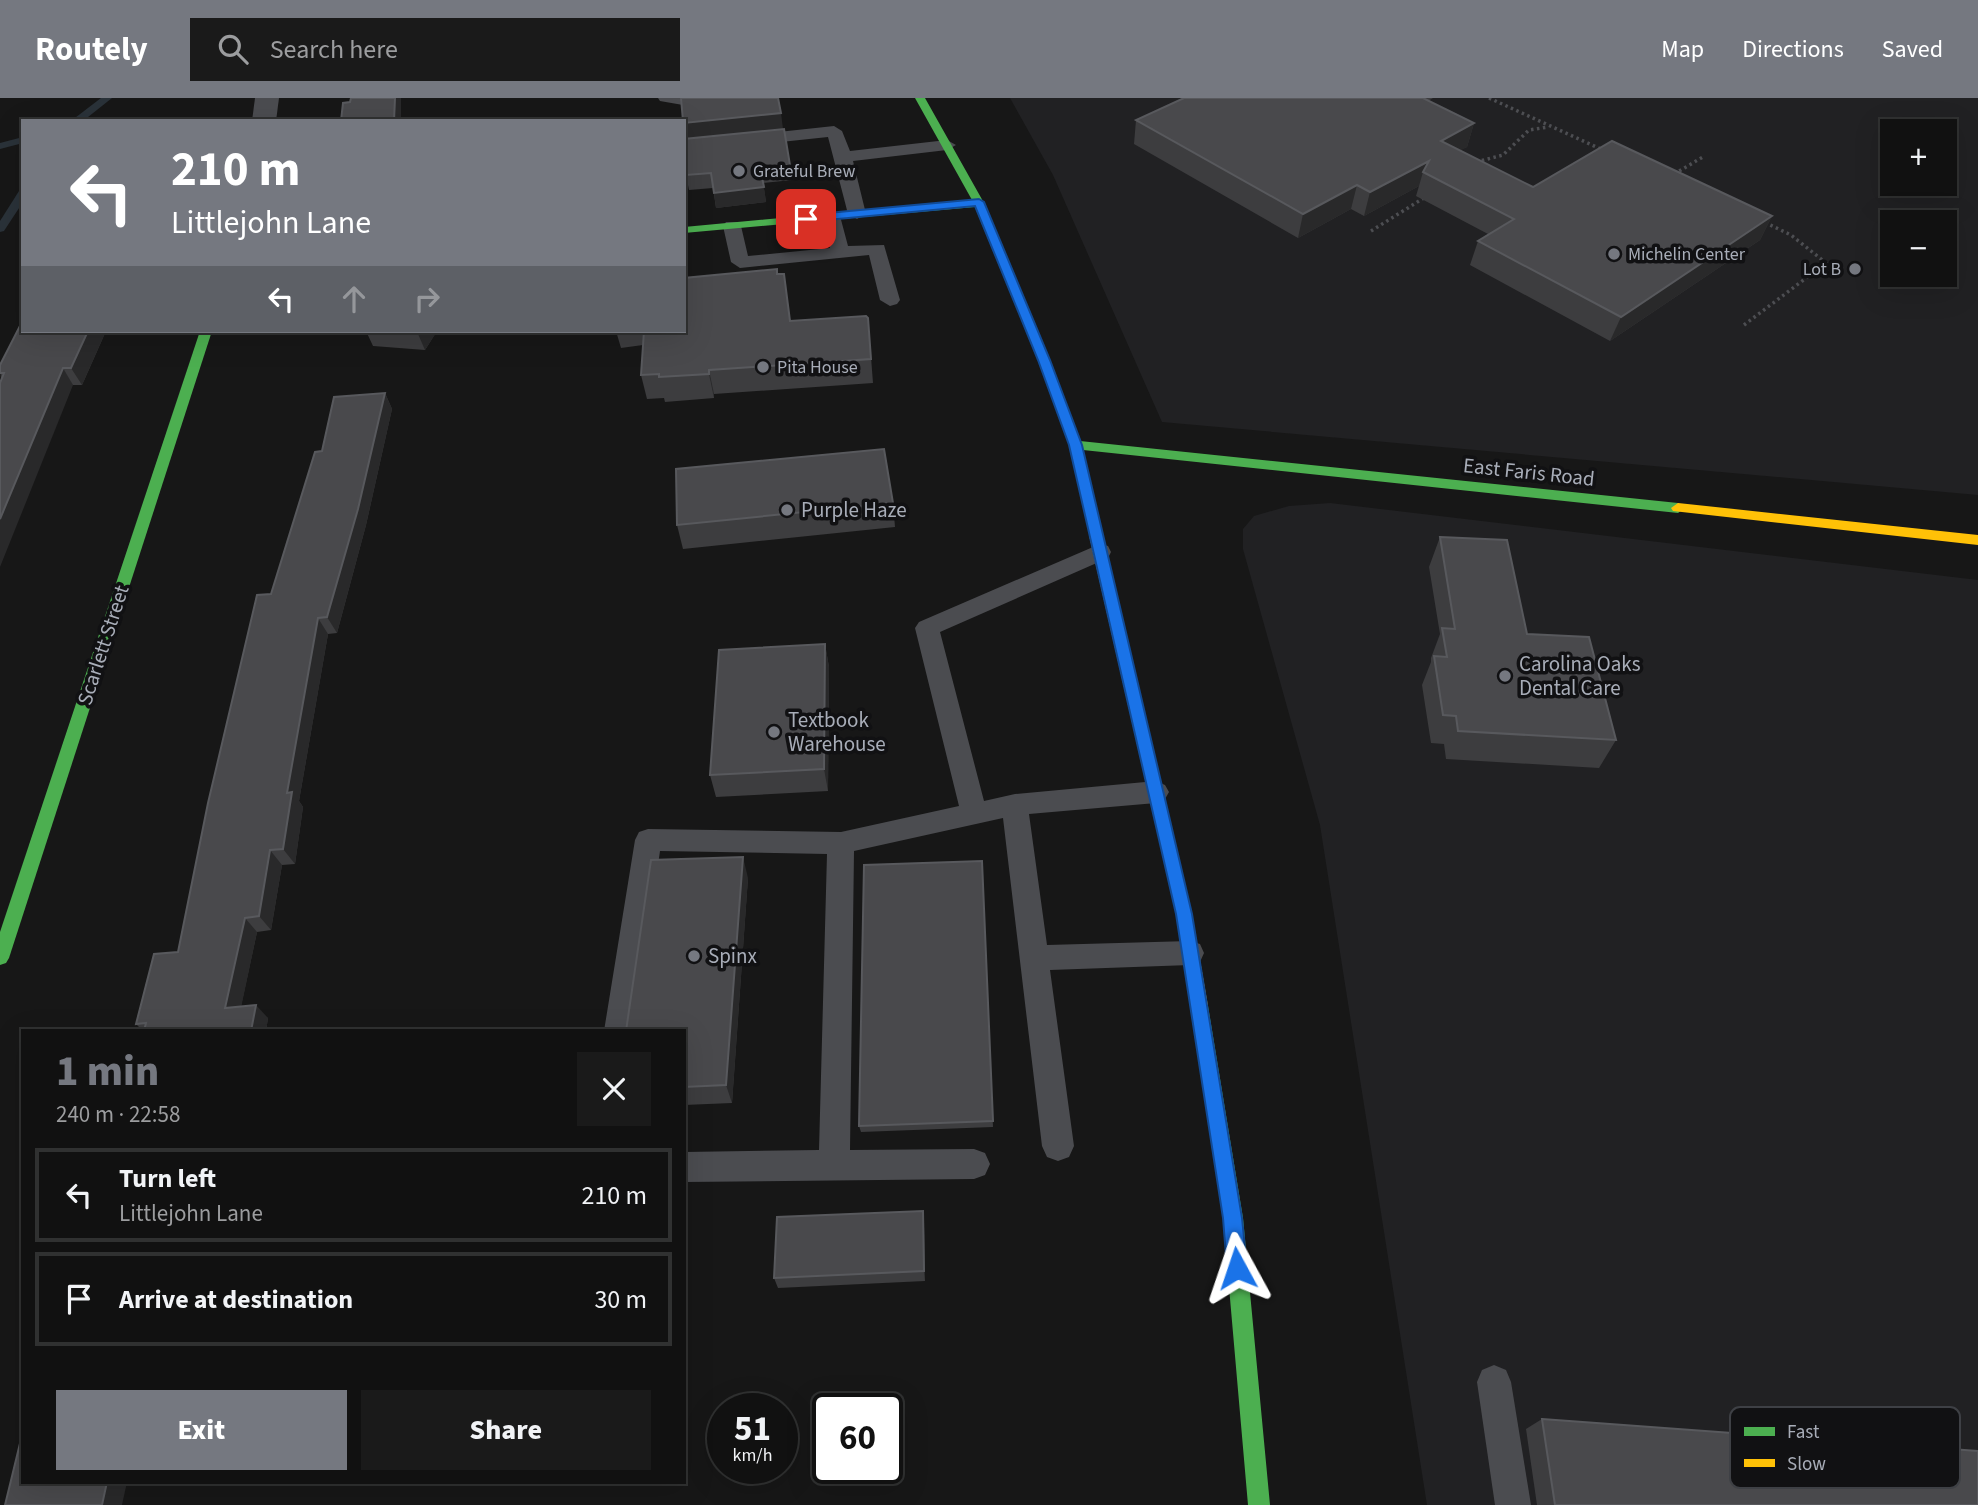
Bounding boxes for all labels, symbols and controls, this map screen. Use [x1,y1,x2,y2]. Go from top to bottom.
search box [190,18,680,81]
text: Routely [35,26,148,73]
icon: search [214,30,252,68]
text: Search here [270,31,398,68]
text: Map [1661,32,1704,67]
text: Directions [1742,32,1844,67]
text: Saved [1882,32,1943,67]
map controls [1880,119,1957,287]
button: + [1880,119,1957,196]
text: 210 m [171,135,300,205]
icon: left [56,147,147,238]
place label: Grateful Brew [753,159,855,184]
marker: Grateful Brew [731,163,747,179]
pin [776,189,836,249]
text: Littlejohn Lane [171,200,371,246]
icon: arrive [787,200,825,238]
button: − [1880,210,1957,287]
place label: Michelin Center [1628,242,1746,267]
marker: Michelin Center [1606,246,1622,262]
place label: Lot B [1803,257,1841,282]
marker: Lot B [1847,261,1863,277]
icon: left [262,280,300,318]
icon: ahead [335,280,373,318]
icon: right [408,280,446,318]
place label: Pita House [777,355,858,380]
marker: Pita House [755,359,771,375]
street label: East Faris Road [1462,450,1596,494]
place label: Purple Haze [801,495,907,525]
marker: Purple Haze [779,502,795,518]
street label: Scarlett Street [69,581,137,709]
place label: Carolina Oaks Dental Care [1519,649,1641,703]
marker: Carolina Oaks Dental Care [1497,668,1513,684]
place label: Textbook Warehouse [788,705,886,759]
marker: Textbook Warehouse [766,724,782,740]
place label: Spinx [708,941,758,971]
marker: Spinx [686,948,702,964]
text: 1 min [56,1042,159,1102]
button: close [577,1052,651,1126]
text: 240 m · 22:58 [56,1098,180,1131]
text: Turn left [119,1160,216,1197]
icon: left [60,1176,98,1214]
text: 210 m [581,1177,647,1214]
text: Littlejohn Lane [119,1197,263,1230]
position arrow [1200,1231,1274,1305]
icon: arrive [60,1280,98,1318]
text: Arrive at destination [119,1281,353,1318]
text: 30 m [594,1281,647,1318]
button: Exit [56,1390,347,1470]
button: Share [361,1390,651,1470]
speed limit sign: 60 [812,1393,903,1484]
text: 51 [734,1404,771,1454]
legend [1730,1407,1960,1488]
text: Fast [1787,1419,1820,1446]
text: km/h [733,1443,772,1468]
text: Slow [1787,1451,1826,1478]

